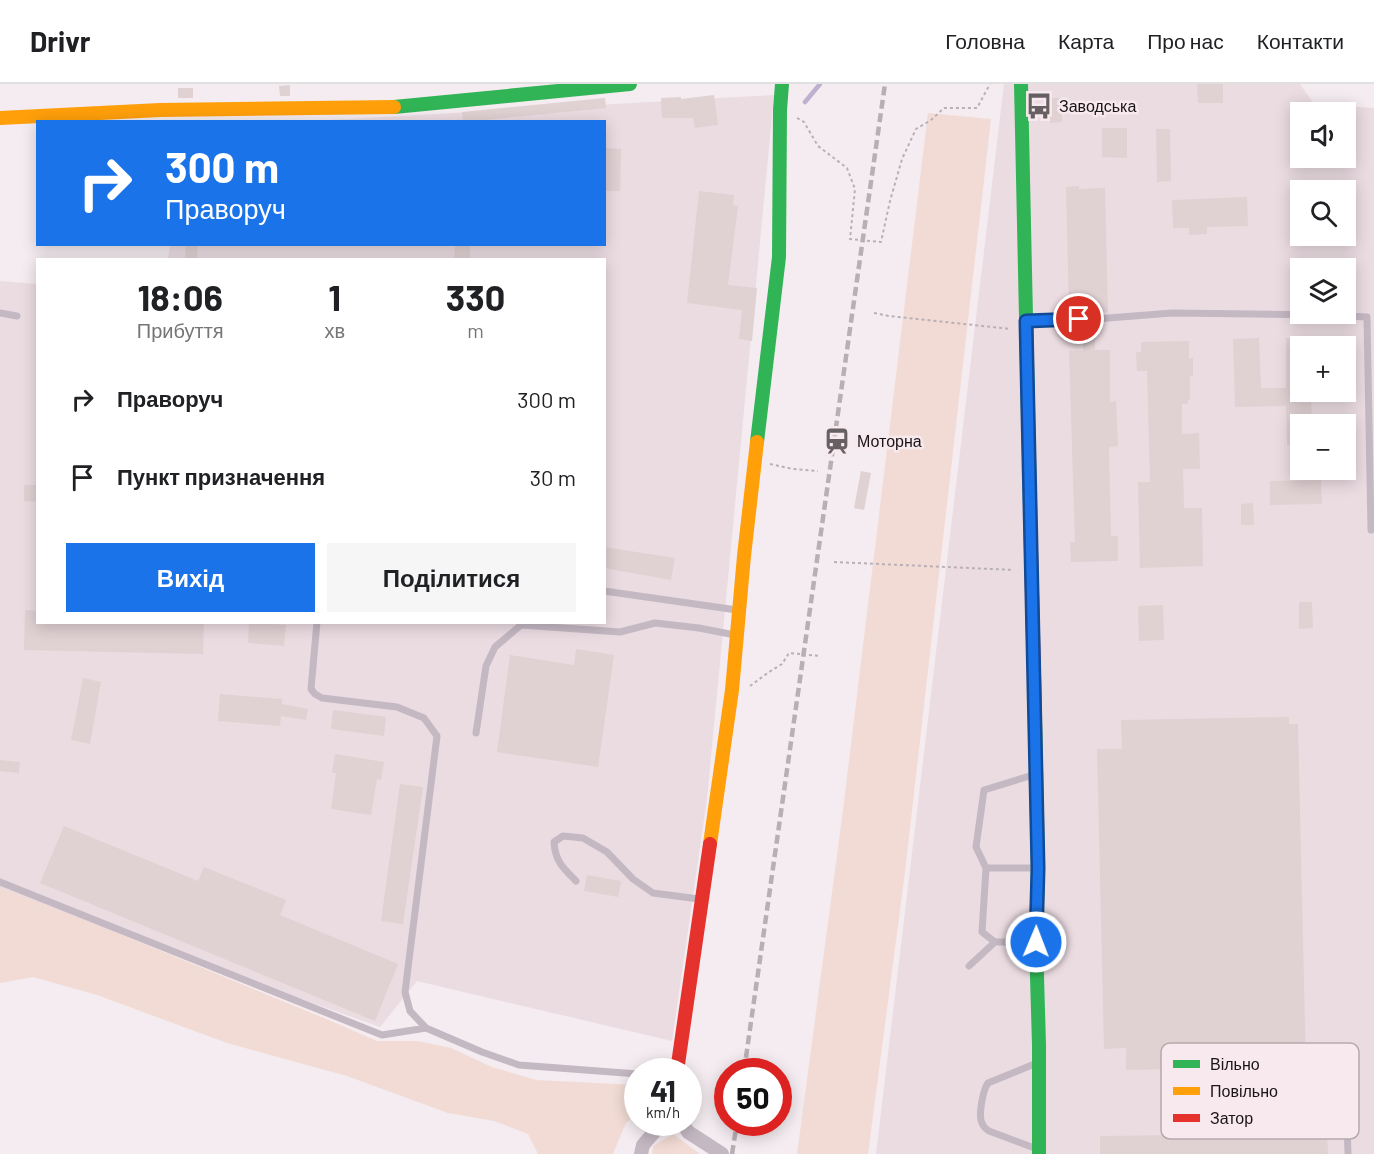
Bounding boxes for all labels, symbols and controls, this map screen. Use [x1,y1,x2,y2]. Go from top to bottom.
text: Drivr [30,24,90,58]
text: Головна [945,28,1025,53]
text: Карта [1058,28,1114,53]
text: Про нас [1147,28,1224,53]
text: Контакти [1257,28,1344,53]
bus stop icon: Заводська [1024,91,1054,121]
place label: Заводська [1059,96,1136,115]
map controls [1290,102,1356,480]
button: sound [1290,102,1356,168]
text: 300 m [165,141,279,191]
icon: right [66,144,144,222]
button: search [1290,180,1356,246]
text: Праворуч [165,192,286,224]
button: layers [1290,258,1356,324]
text: 18:06 [138,275,223,318]
text: 1 [328,275,341,318]
text: 330 [446,275,505,318]
pin [1053,293,1104,344]
icon: arrive [1062,302,1095,335]
text: Прибуття [137,318,224,342]
text: хв [324,318,345,342]
text: m [467,318,484,342]
button: + [1290,336,1356,402]
icon: right [66,383,99,416]
text: Праворуч [117,385,223,411]
text: 300 m [517,386,576,412]
button: − [1290,414,1356,480]
station icon: Моторна [822,426,852,456]
place label: Моторна [857,431,922,450]
icon: arrive [66,461,99,494]
text: Пункт призначення [117,463,325,489]
text: 30 m [530,464,576,490]
button: Вихід [66,543,315,612]
button: Поділитися [327,543,576,612]
position arrow [1004,910,1068,974]
legend [1161,1043,1359,1139]
text: Вільно [1210,1054,1260,1073]
speed limit sign: 50 [714,1058,792,1136]
text: 41 [650,1072,676,1108]
text: Повільно [1210,1081,1278,1100]
text: km/h [646,1103,680,1121]
text: Затор [1210,1108,1253,1127]

